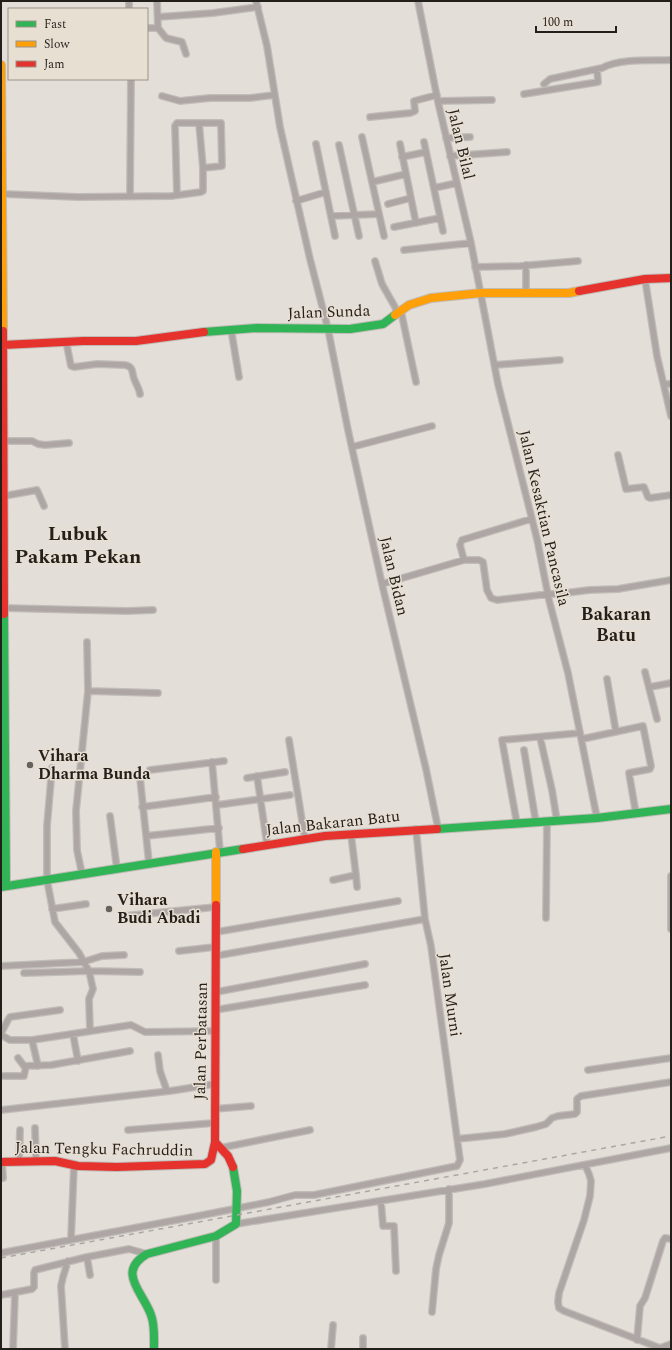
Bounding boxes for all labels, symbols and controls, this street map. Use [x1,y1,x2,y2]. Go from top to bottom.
legend [8,8,148,80]
scale bar [536,8,616,34]
text: 100 m [542,13,573,32]
text: Fast [44,15,66,34]
text: Slow [44,35,70,54]
text: Jam [44,55,65,74]
street label: Jalan Bilal [441,106,481,182]
street label: Jalan Sunda [287,299,371,325]
street label: Jalan Kesaktian Pancasila [512,427,576,609]
district label: Lubuk Pakam Pekan [15,519,141,572]
street label: Jalan Bidan [373,534,415,618]
district label: Bakaran Batu [581,601,651,649]
place label: Vihara Dharma Bunda [38,744,151,786]
marker: Vihara Dharma Bunda [25,760,35,770]
street label: Jalan Bakaran Batu [265,804,401,842]
place label: Vihara Budi Abadi [117,888,201,930]
marker: Vihara Budi Abadi [104,904,114,914]
street label: Jalan Murni [432,952,468,1038]
street label: Jalan Perbatasan [188,982,214,1100]
street label: Jalan Tengku Fachruddin [15,1135,193,1163]

